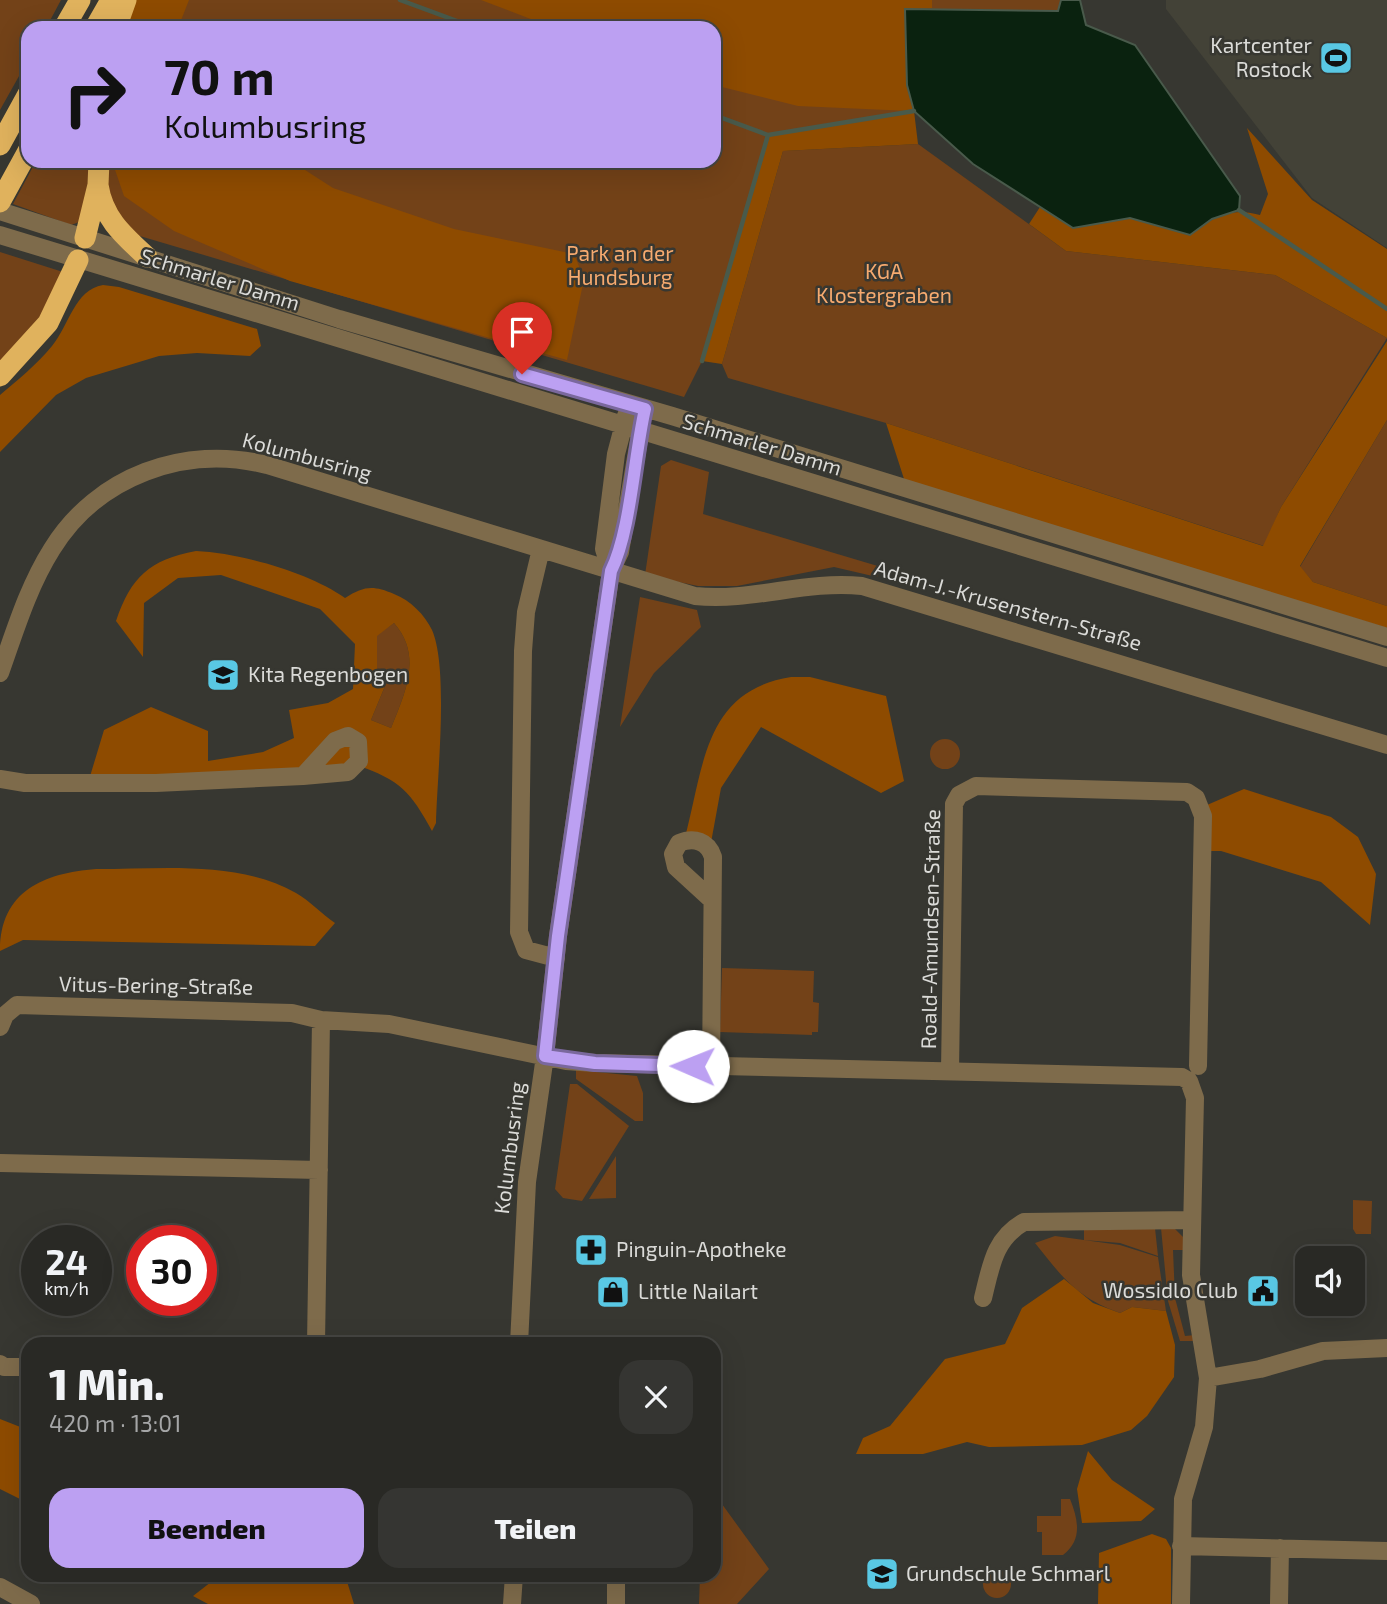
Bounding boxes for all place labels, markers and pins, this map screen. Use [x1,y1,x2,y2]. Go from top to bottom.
place label: Kartcenter Rostock [1210,32,1313,81]
sports icon: Kartcenter Rostock [1317,39,1355,77]
pin [492,302,552,374]
school or university icon: Kita Regenbogen [204,656,242,694]
place label: Kita Regenbogen [248,661,408,686]
pharmacy icon: Pinguin-Apotheke [572,1231,610,1269]
place label: Pinguin-Apotheke [616,1236,787,1261]
public building icon: Wossidlo Club [1244,1272,1282,1310]
shop icon: Little Nailart [594,1273,632,1311]
place label: Wossidlo Club [1103,1277,1238,1302]
place label: Little Nailart [638,1278,758,1303]
school or university icon: Grundschule Schmarl [863,1555,901,1593]
place label: Grundschule Schmarl [906,1560,1111,1585]

